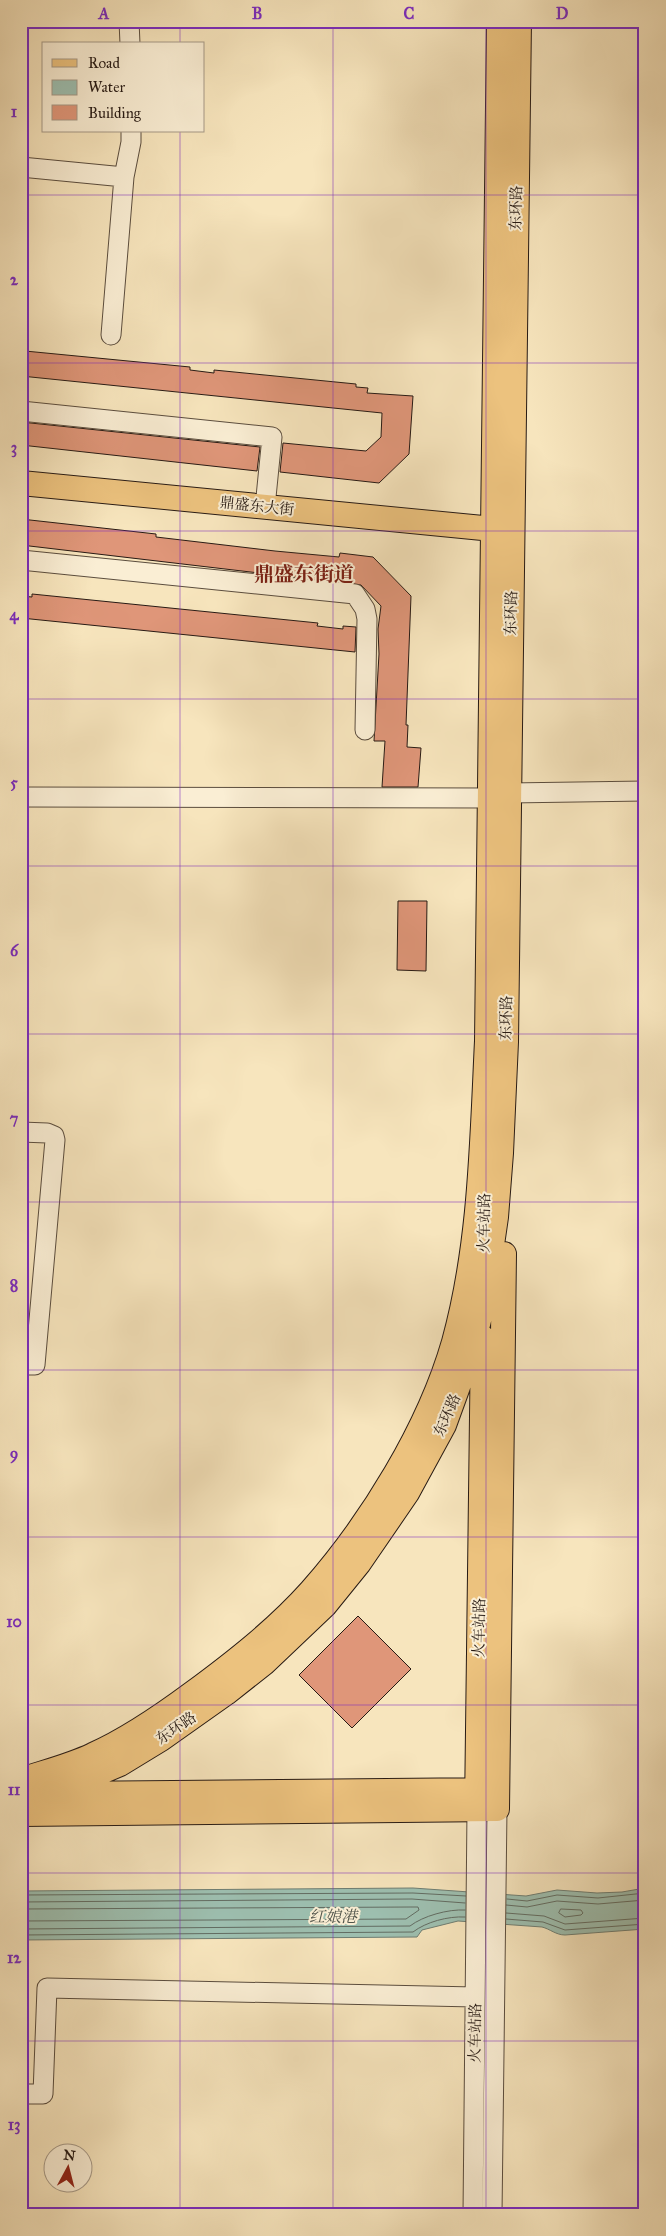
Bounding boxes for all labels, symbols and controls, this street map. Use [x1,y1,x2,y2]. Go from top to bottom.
text: A [98,4,110,23]
text: B [252,4,262,23]
text: C [404,4,415,23]
text: D [556,4,569,23]
legend [42,42,205,132]
text: Road [88,54,120,72]
text: Water [88,78,125,96]
text: 1 [11,102,18,121]
text: Building [88,104,142,122]
street label: 东环路 [507,185,525,231]
text: 2 [10,270,19,289]
text: 3 [11,438,17,458]
street label: 鼎盛东大街 [219,493,295,519]
district label: 鼎盛东街道 [254,562,354,586]
street label: 东环路 [502,590,520,636]
text: 4 [10,605,20,625]
text: 5 [10,773,18,792]
text: 6 [10,941,19,960]
street label: 东环路 [497,995,515,1041]
text: 7 [10,1109,19,1128]
street label: 火车站路 [474,1193,494,1253]
text: 8 [10,1276,18,1295]
street label: 东环路 [430,1391,464,1439]
text: 9 [10,1444,18,1464]
street label: 火车站路 [469,1598,489,1658]
text: 10 [6,1612,22,1631]
street label: 东环路 [152,1708,200,1748]
text: 11 [8,1780,21,1799]
water label: 红娘港 [309,1907,359,1926]
text: 12 [7,1948,22,1967]
street label: 火车站路 [465,2003,485,2063]
text: 13 [8,2115,20,2135]
north arrow [42,2144,92,2194]
text: N [63,2146,77,2165]

